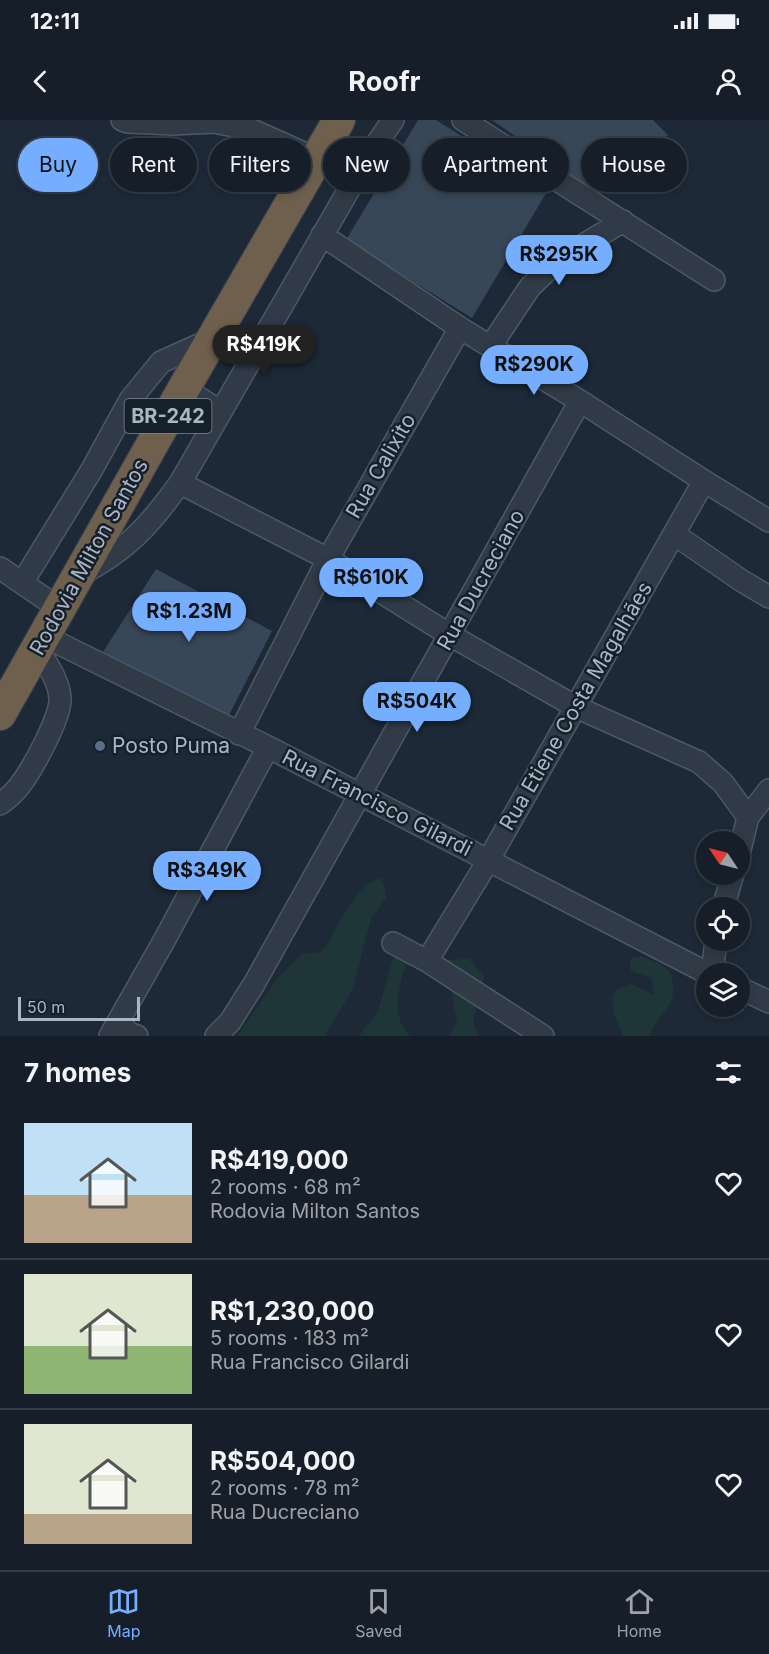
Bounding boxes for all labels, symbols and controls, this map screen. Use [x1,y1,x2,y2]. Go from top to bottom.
text: 12:11 [30,8,80,34]
icon: back [24,65,57,98]
text: Roofr [348,65,421,98]
icon: person [712,65,745,98]
chip: Buy [18,138,98,192]
chip: Rent [110,138,197,192]
chip: Filters [209,138,311,192]
chip: New [323,138,410,192]
chip: Apartment [422,138,569,192]
chip: House [581,138,687,192]
pin: R$295K [510,235,608,286]
text: R$295K [520,242,598,266]
pin: R$419K [215,325,313,376]
text: R$419K [227,332,302,356]
pin: R$290K [485,345,583,396]
text: R$290K [494,352,574,376]
road number: BR-242 [124,399,212,433]
street label: Rua Calixito [341,409,421,523]
street label: Rodovia Milton Santos [24,454,153,659]
street label: Rua Ducreciano [432,505,530,654]
pin: R$610K [322,558,420,609]
text: R$610K [333,565,409,589]
street label: Rua Etiene Costa Magalhães [494,577,657,834]
pin: R$1.23M [134,592,244,643]
text: R$1.23M [146,599,232,623]
pin: R$504K [368,682,466,733]
text: R$504K [377,689,457,713]
place label: Posto Puma [112,733,230,758]
marker: Posto Puma [93,739,107,753]
street label: Rua Francisco Gilardi [278,744,476,861]
north arrow [696,831,750,885]
map controls [696,831,750,1017]
pin: R$349K [158,851,256,902]
text: R$349K [167,858,247,882]
button: locate [696,897,750,951]
button: layers [696,963,750,1017]
scale bar [18,994,140,1022]
text: 50 m [27,997,65,1017]
icon: filters [712,1056,745,1089]
text: 7 homes [24,1057,131,1088]
text: R$419,000 [210,1144,349,1175]
icon: home [72,1147,144,1219]
icon: heart [712,1167,745,1200]
text: 2 rooms · 68 m² [210,1175,361,1199]
text: Rodovia Milton Santos [210,1199,420,1223]
text: R$1,230,000 [210,1295,374,1326]
icon: home [72,1298,144,1370]
icon: heart [712,1318,745,1351]
text: 5 rooms · 183 m² [210,1326,369,1350]
text: Rua Francisco Gilardi [210,1350,409,1374]
text: R$504,000 [210,1445,355,1476]
icon: home [72,1448,144,1520]
icon: heart [712,1468,745,1501]
text: 2 rooms · 78 m² [210,1476,359,1500]
text: Rua Ducreciano [210,1500,359,1524]
tab: Map [107,1585,141,1641]
tab: Saved [355,1585,402,1641]
tab: Home [617,1585,662,1641]

